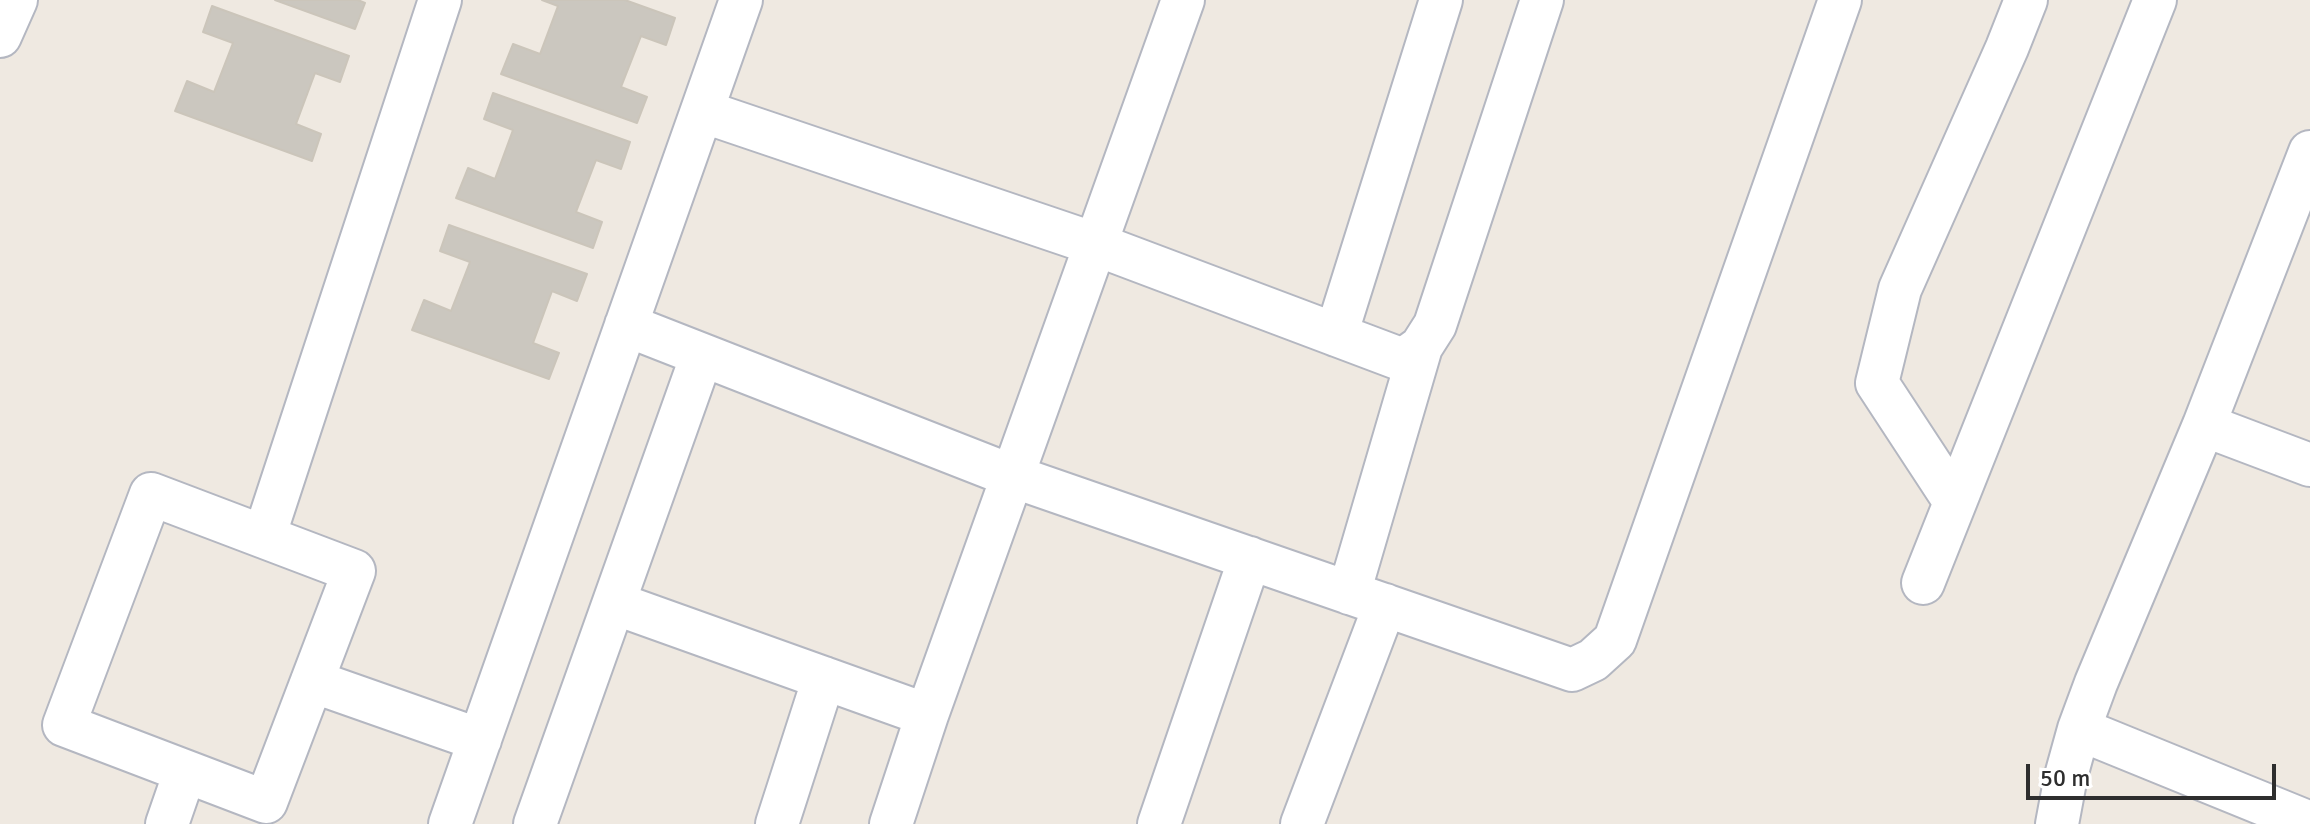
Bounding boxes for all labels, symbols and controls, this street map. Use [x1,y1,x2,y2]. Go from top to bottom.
scale bar [2030,748,2280,798]
text: 50 m [2040,763,2090,793]

